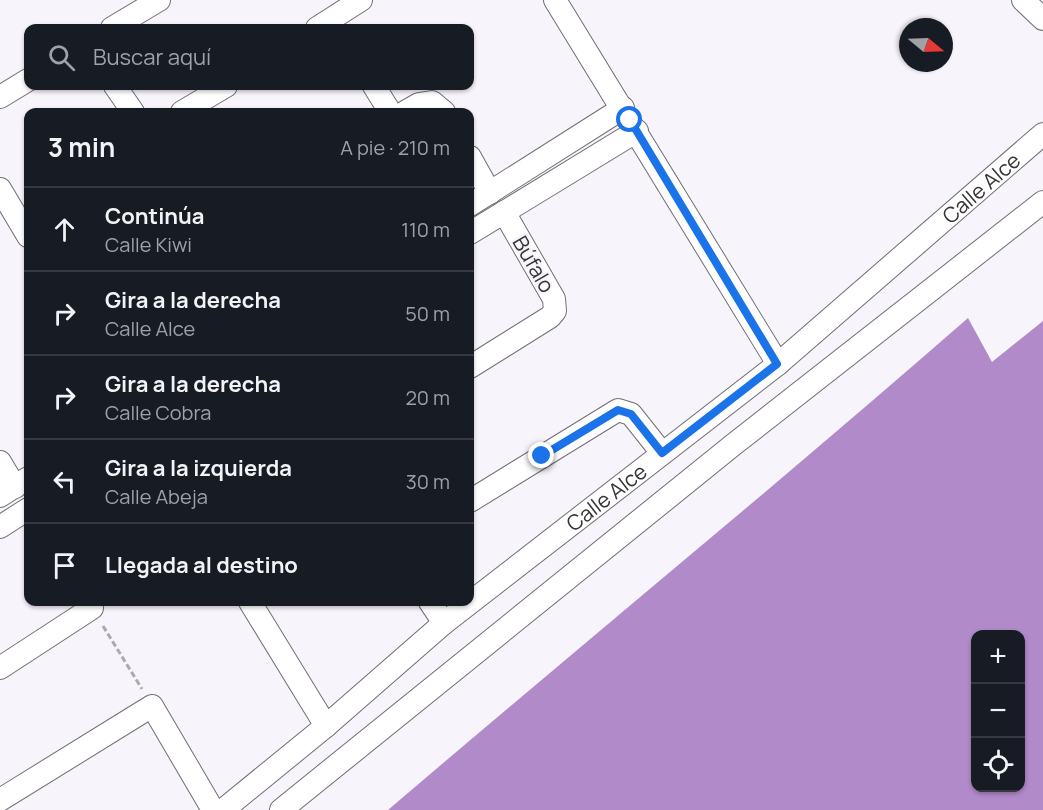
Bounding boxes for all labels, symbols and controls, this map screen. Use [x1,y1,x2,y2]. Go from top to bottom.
north arrow [899,18,953,72]
search box [24,24,474,90]
icon: search [45,41,78,74]
text: Buscar aquí [93,42,211,72]
route start [616,106,642,132]
text: 3 min [48,129,115,165]
text: A pie · 210 m [340,134,450,161]
street label: Calle Alce [936,146,1026,229]
text: Continúa [105,201,205,231]
icon: ahead [48,213,81,246]
text: 110 m [401,216,450,243]
street label: Búfalo [507,230,561,298]
text: Calle Kiwi [105,231,192,258]
text: Gira a la derecha [105,285,281,315]
icon: right [48,297,81,330]
text: 50 m [405,300,450,327]
text: Calle Alce [105,315,195,342]
text: Gira a la derecha [105,369,281,399]
icon: right [48,381,81,414]
text: 20 m [405,384,450,411]
text: Calle Cobra [105,399,211,426]
route end [528,442,554,468]
text: Gira a la izquierda [105,453,292,483]
street label: Calle Alce [560,457,652,537]
icon: left [48,465,81,498]
text: 30 m [406,468,450,495]
text: Calle Abeja [105,483,208,510]
icon: arrive [48,549,81,582]
text: Llegada al destino [105,550,298,580]
map controls [971,630,1025,792]
button: + [971,630,1025,684]
button: − [971,684,1025,738]
button: locate [971,738,1025,792]

